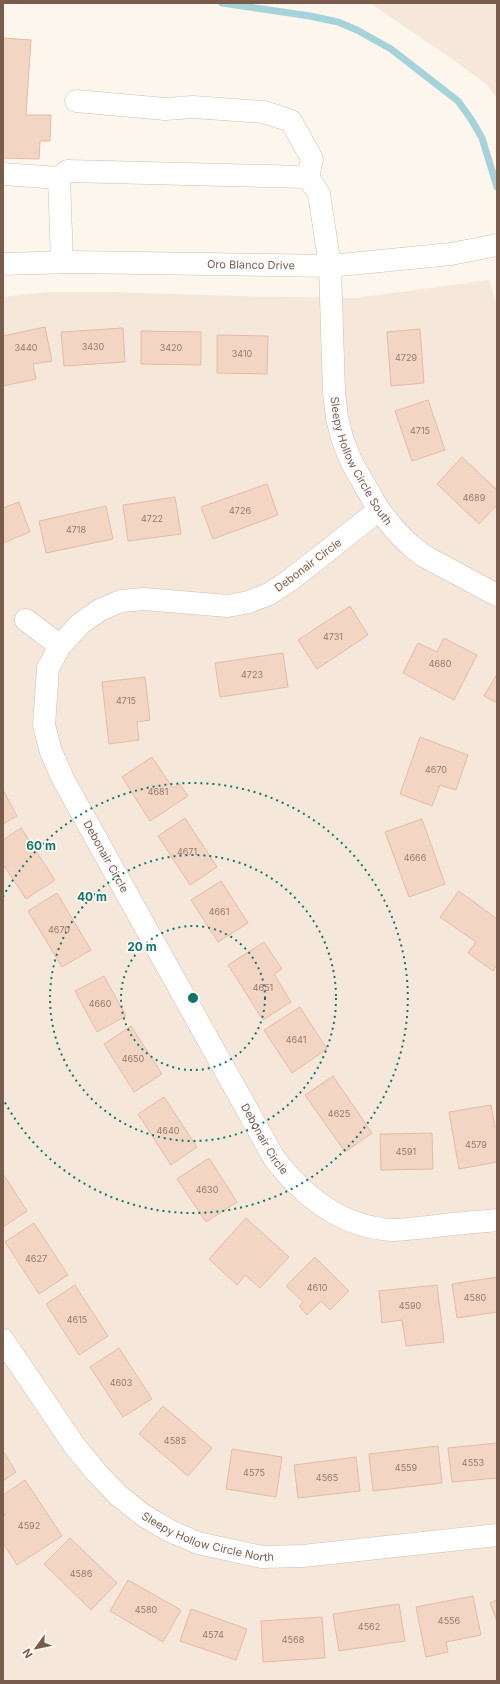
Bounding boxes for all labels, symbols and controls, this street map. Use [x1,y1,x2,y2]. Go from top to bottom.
street label: Oro Blanco Drive [207,257,295,272]
house number: 3430 [82,341,105,352]
house number: 3440 [15,342,38,353]
house number: 3420 [160,342,183,353]
house number: 3410 [232,348,253,359]
house number: 4729 [395,352,417,363]
street label: Sleepy Hollow Circle South [328,396,395,528]
house number: 4715 [410,425,430,436]
house number: 4689 [463,492,486,503]
house number: 4726 [229,505,251,516]
house number: 4722 [141,513,163,524]
house number: 4718 [66,524,86,535]
street label: Debonair Circle [272,535,344,595]
house number: 4731 [323,631,343,642]
house number: 4680 [429,658,452,669]
house number: 4723 [241,669,263,680]
house number: 4715 [116,695,136,706]
house number: 4670 [425,764,447,775]
house number: 4681 [148,786,168,797]
street label: Debonair Circle [80,818,132,895]
text: 60 m [26,838,56,853]
house number: 4671 [177,846,197,857]
house number: 4666 [404,852,427,863]
text: 40 m [77,889,107,904]
house number: 4661 [209,906,229,917]
house number: 4670 [48,924,70,935]
text: 20 m [127,939,157,954]
house number: 4651 [253,982,273,993]
centre of rings [186,991,200,1005]
house number: 4660 [89,998,112,1009]
house number: 4641 [286,1034,306,1045]
house number: 4650 [122,1053,145,1064]
street label: Debonair Circle [238,1101,291,1177]
house number: 4625 [328,1108,350,1119]
house number: 4640 [157,1125,180,1136]
house number: 4579 [465,1139,487,1150]
house number: 4591 [396,1146,416,1157]
house number: 4630 [196,1184,219,1195]
house number: 4627 [25,1253,47,1264]
house number: 4610 [307,1282,328,1293]
house number: 4580 [464,1292,487,1303]
house number: 4590 [399,1300,422,1311]
house number: 4615 [67,1314,87,1325]
house number: 4603 [110,1377,133,1388]
house number: 4585 [164,1435,186,1446]
house number: 4553 [462,1457,485,1468]
house number: 4559 [395,1462,418,1473]
house number: 4575 [243,1467,265,1478]
house number: 4565 [316,1472,338,1483]
street label: Sleepy Hollow Circle North [139,1509,274,1564]
house number: 4592 [18,1520,40,1531]
house number: 4586 [70,1568,93,1579]
house number: 4580 [135,1604,158,1615]
house number: 4556 [438,1615,461,1626]
house number: 4562 [358,1621,380,1632]
north arrow [16,1628,56,1668]
house number: 4574 [202,1629,224,1640]
house number: 4568 [282,1634,305,1645]
text: N [19,1646,36,1661]

